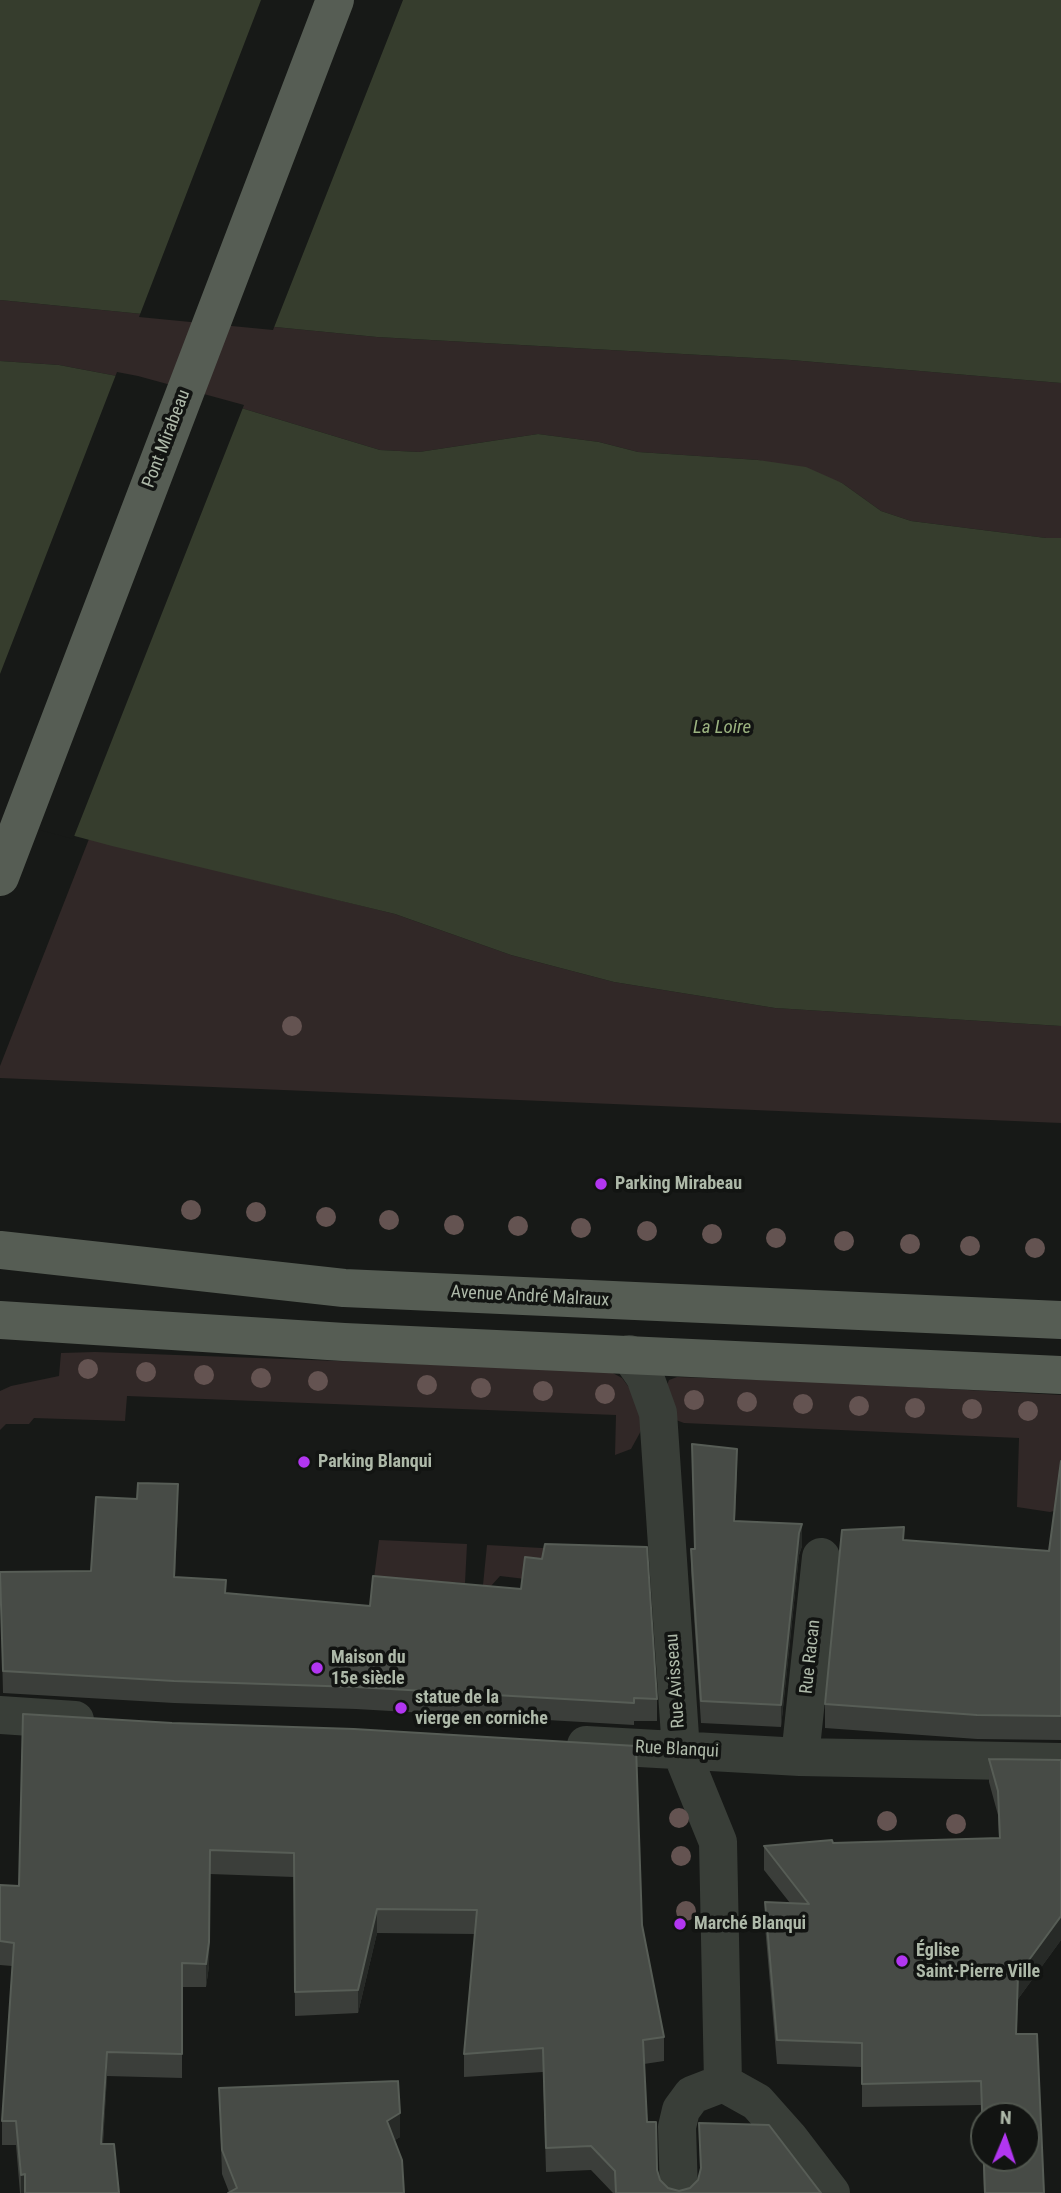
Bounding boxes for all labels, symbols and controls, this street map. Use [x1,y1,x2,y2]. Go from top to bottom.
street label: Pont Mirabeau [138,387,196,491]
water label: La Loire [693,717,751,739]
place label: Parking Mirabeau [615,1173,742,1195]
marker: Parking Mirabeau [593,1176,609,1192]
street label: Avenue André Malraux [450,1282,610,1312]
place label: Parking Blanqui [318,1451,432,1473]
marker: Parking Blanqui [296,1454,312,1470]
street label: Rue Racan [796,1619,826,1695]
street label: Rue Avisseau [662,1633,690,1729]
place label: Maison du 15e siècle [331,1647,406,1690]
marker: Maison du 15e siècle [309,1660,325,1676]
place label: statue de la vierge en corniche [415,1687,548,1730]
marker: statue de la vierge en corniche [393,1700,409,1716]
street label: Rue Blanqui [635,1737,719,1763]
place label: Marché Blanqui [694,1913,806,1935]
marker: Marché Blanqui [672,1916,688,1932]
place label: Église Saint-Pierre Ville [916,1940,1040,1982]
marker: Église Saint-Pierre Ville [894,1953,910,1969]
north arrow [970,2102,1040,2172]
text: N [999,2106,1012,2129]

